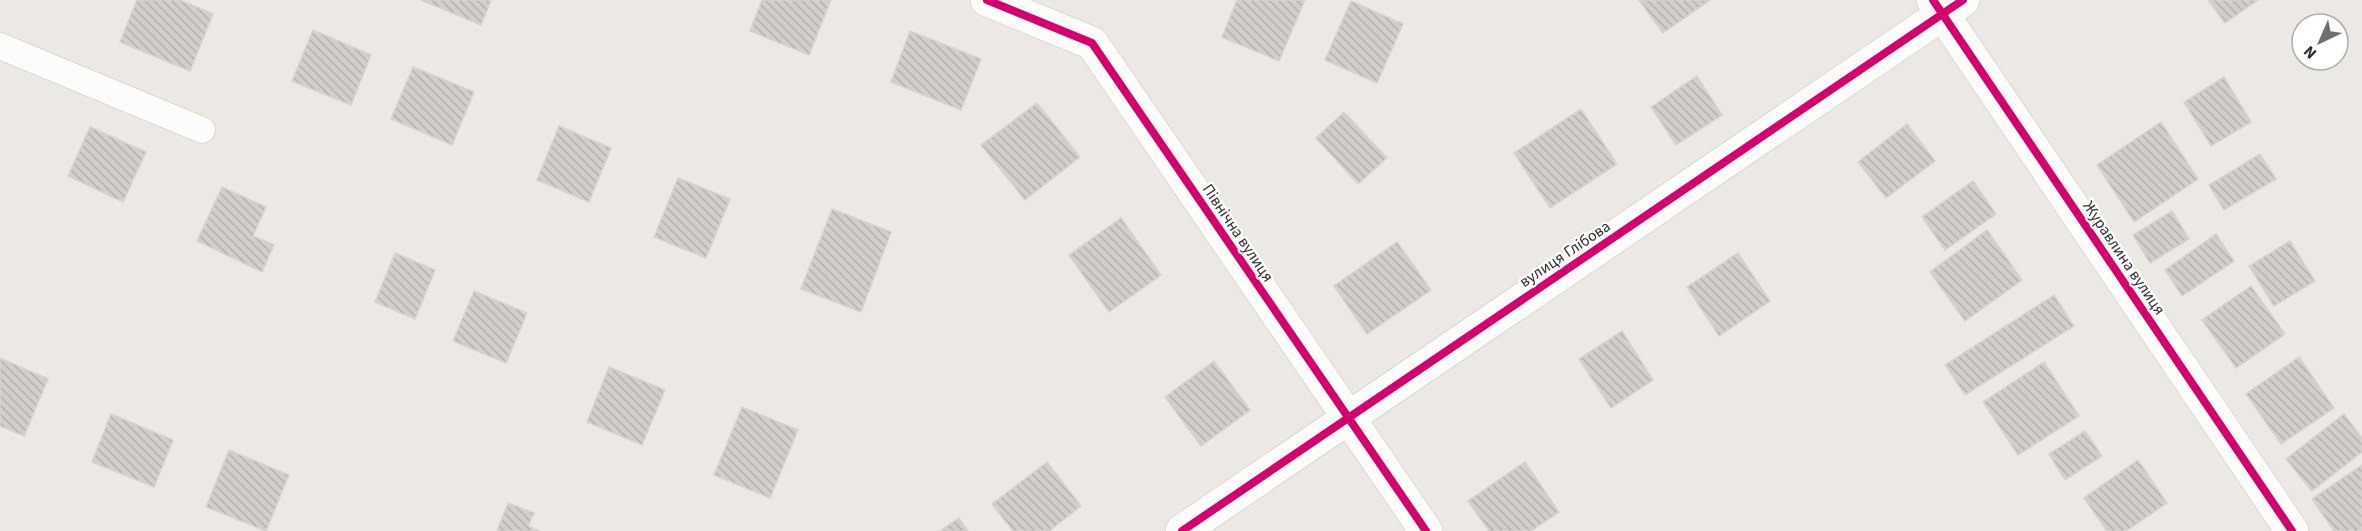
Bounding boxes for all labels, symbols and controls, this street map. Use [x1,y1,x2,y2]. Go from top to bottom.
north arrow [2290,12,2350,72]
text: N [2299,40,2322,64]
street label: Північна вулиця [1197,180,1279,286]
street label: Журавлина вулиця [2078,197,2170,319]
street label: вулиця Глібова [1515,215,1615,293]

